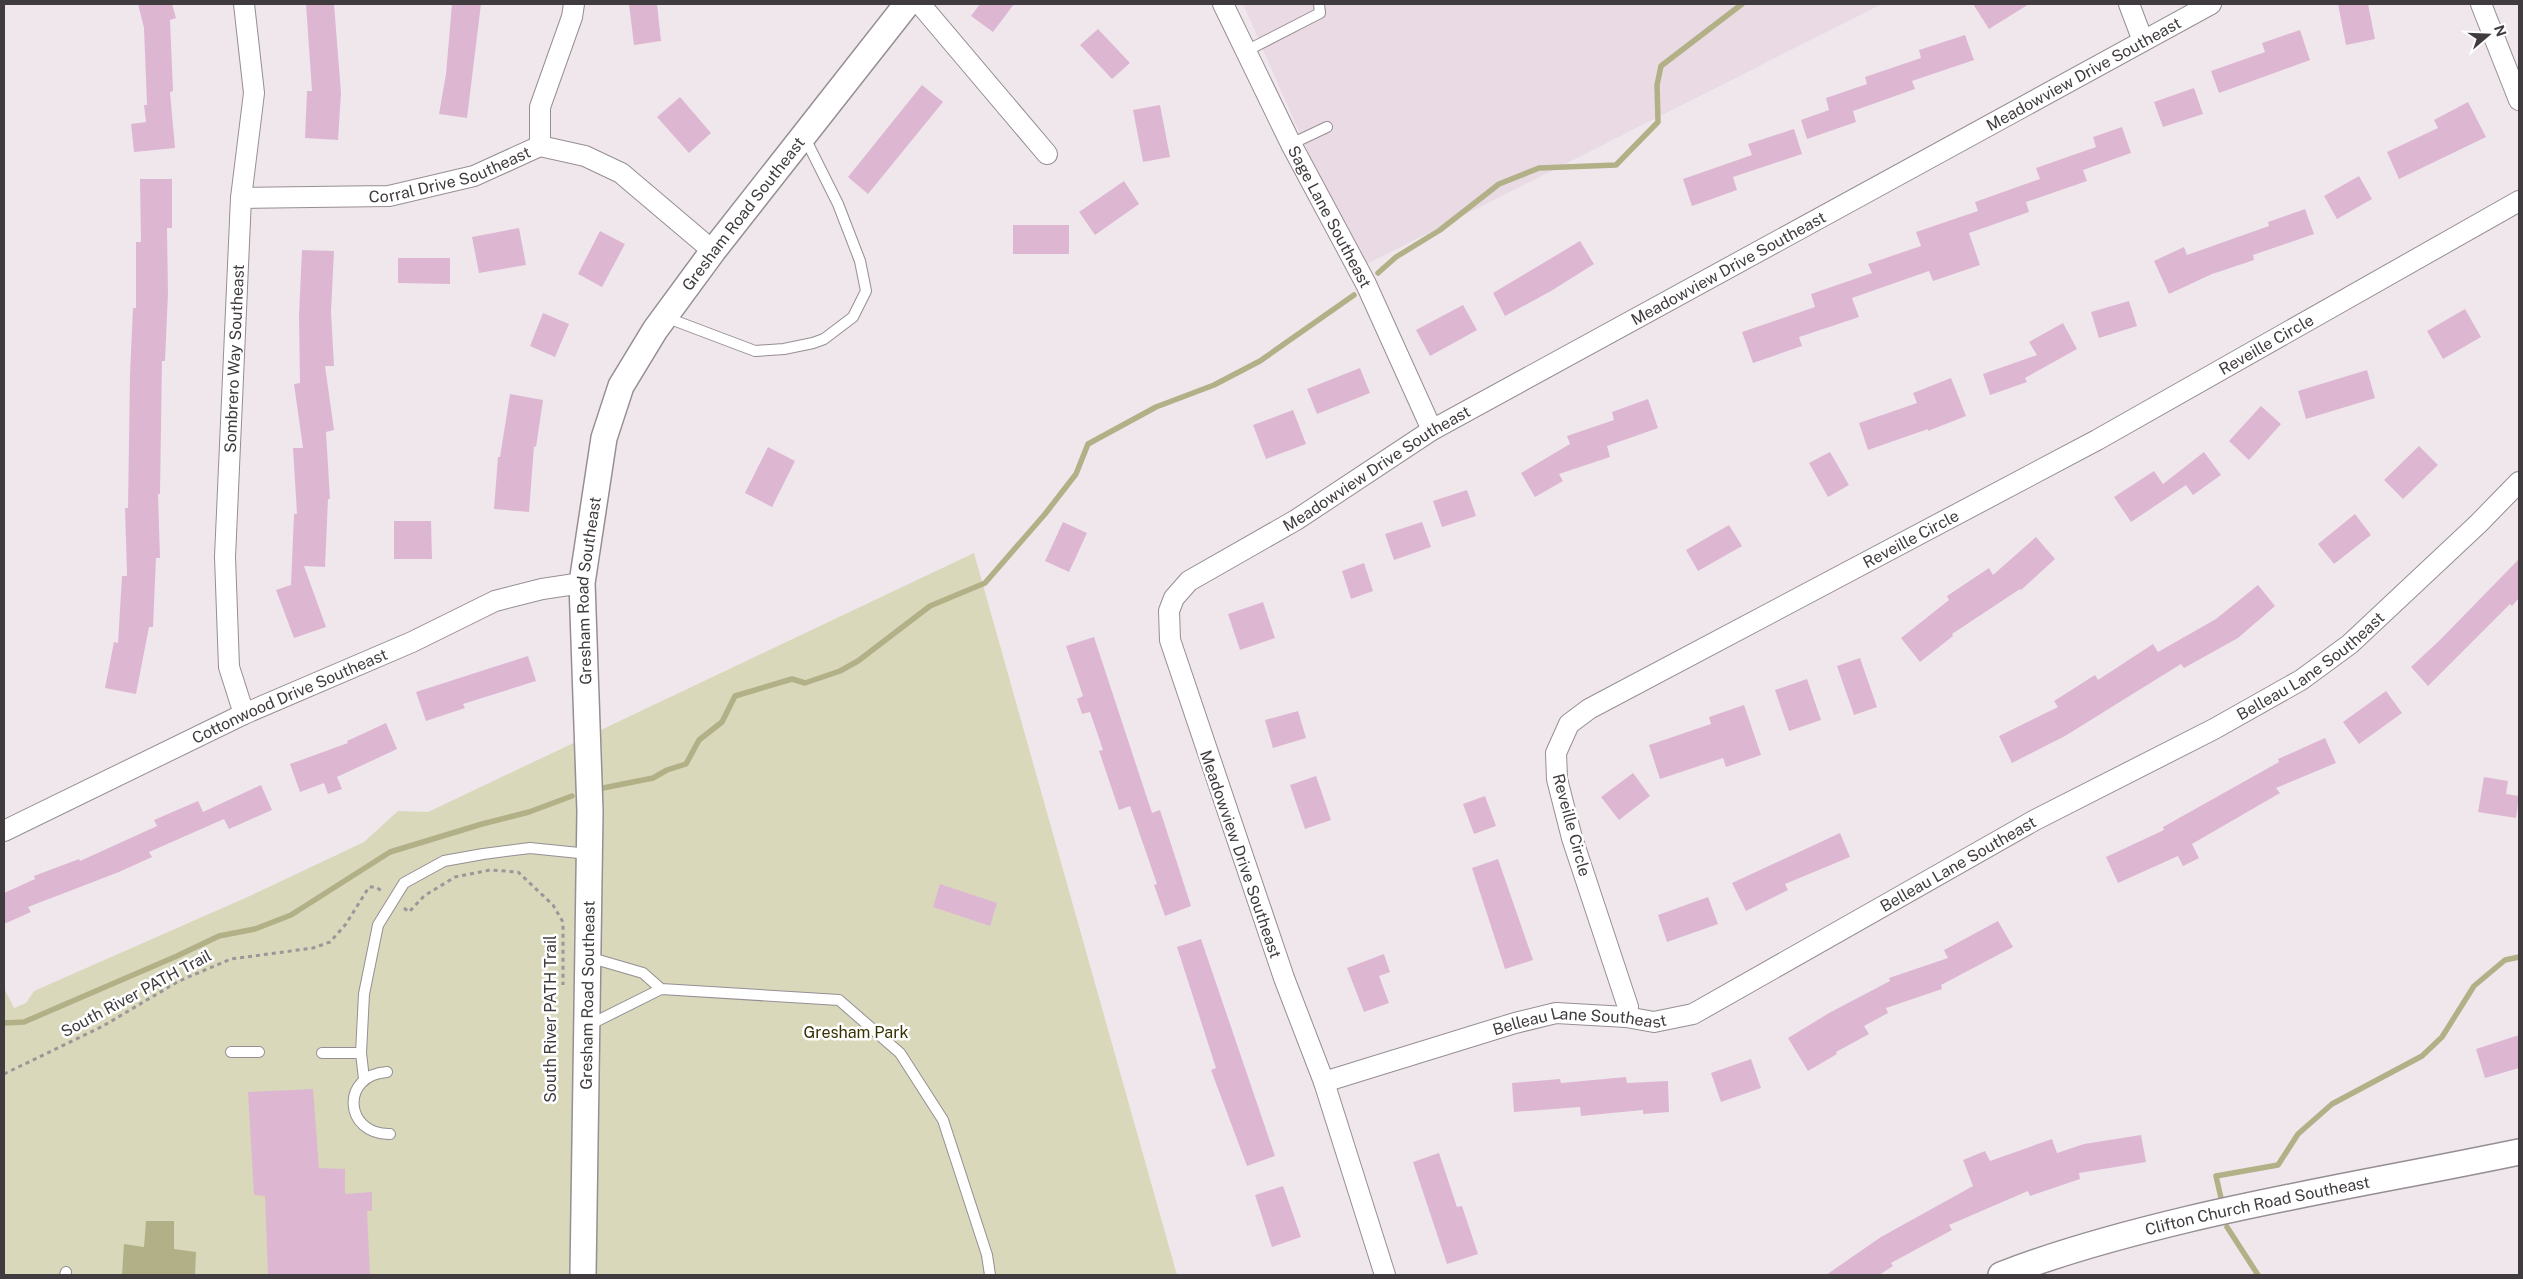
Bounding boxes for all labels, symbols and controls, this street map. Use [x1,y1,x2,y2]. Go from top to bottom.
north arrow [2463,10,2513,60]
street label: Meadowview Drive Southeast [1983,13,2184,135]
text: N [2491,23,2510,39]
street label: Gresham Road Southeast [678,133,809,294]
street label: Corral Drive Southeast [369,143,534,206]
street label: Sage Lane Southeast [1284,143,1375,291]
street label: Meadowview Drive Southeast [1628,208,1829,329]
street label: Sombrero Way Southeast [221,264,248,453]
street label: Reveille Circle [2216,310,2317,379]
street label: Meadowview Drive Southeast [1280,402,1474,536]
street label: Gresham Road Southeast [573,495,605,685]
street label: Reveille Circle [1860,506,1962,572]
street label: Belleau Lane Southeast [2233,608,2388,724]
street label: Cottonwood Drive Southeast [189,645,390,748]
street label: Meadowview Drive Southeast [1196,748,1285,961]
street label: Reveille Circle [1549,772,1594,879]
street label: Belleau Lane Southeast [1877,812,2039,916]
street label: Gresham Road Southeast [577,900,599,1090]
street label: South River PATH Trail [541,935,560,1103]
street label: South River PATH Trail [58,946,215,1041]
street label: Belleau Lane Southeast [1490,1003,1668,1039]
park label: Gresham Park [804,1023,908,1042]
street label: Clifton Church Road Southeast [2143,1173,2371,1239]

